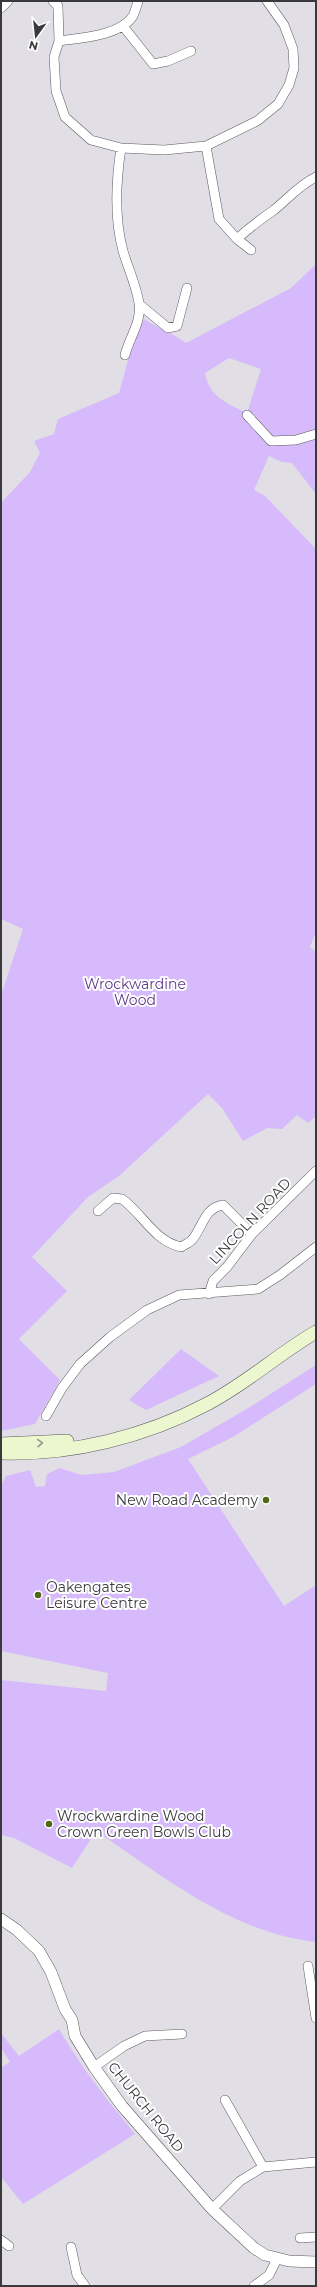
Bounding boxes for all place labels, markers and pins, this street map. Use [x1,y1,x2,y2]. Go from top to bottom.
place label: New Road Academy [116,1491,258,1509]
marker: New Road Academy [261,1495,271,1505]
place label: Oakengates Leisure Centre [46,1578,147,1612]
marker: Oakengates Leisure Centre [33,1590,43,1600]
place label: Wrockwardine Wood Crown Green Bowls Club [57,1807,231,1841]
marker: Wrockwardine Wood Crown Green Bowls Club [44,1819,54,1829]

